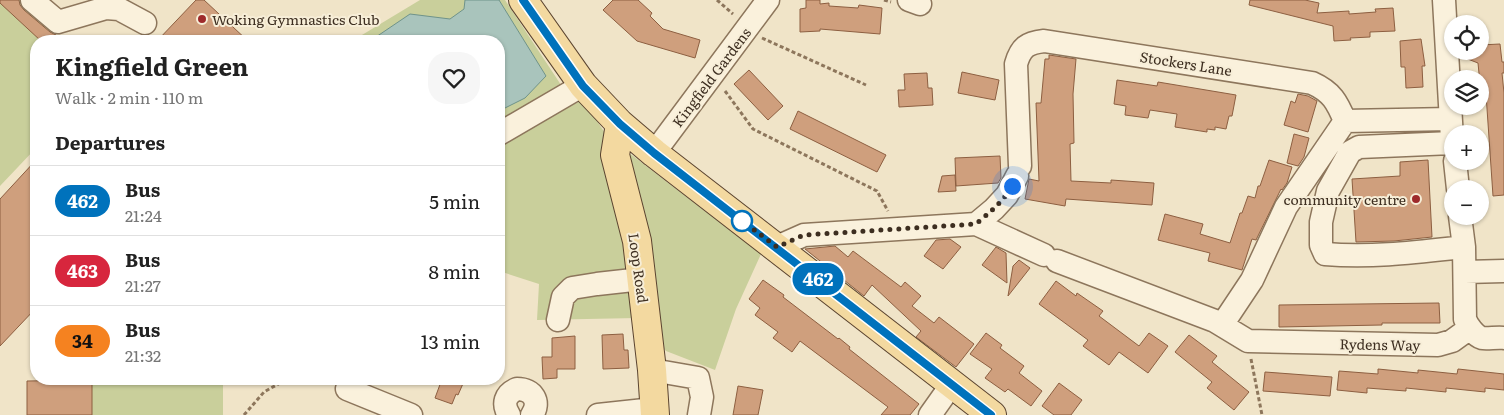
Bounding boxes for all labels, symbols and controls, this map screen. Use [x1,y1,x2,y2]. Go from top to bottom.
place label: Woking Gymnastics Club [212,9,379,29]
marker: Woking Gymnastics Club [196,13,208,25]
map controls [1444,15,1489,225]
button: locate [1444,15,1489,60]
street label: Kingfield Gardens [667,23,755,131]
street label: Stockers Lane [1139,46,1233,80]
text: Kingfield Green [55,48,248,83]
button: heart [428,52,480,104]
button: layers [1444,70,1489,115]
text: Walk · 2 min · 110 m [55,85,203,109]
button: + [1444,125,1489,170]
text: Departures [55,128,165,156]
your location [1000,174,1025,199]
text: Bus [125,175,160,203]
button: − [1444,180,1489,225]
text: 462 [67,187,98,214]
text: 5 min [429,187,480,215]
place label: community centre [1284,189,1406,209]
marker: community centre [1410,193,1422,205]
text: 21:24 [125,203,162,227]
unlabelled marker [731,210,753,232]
street label: Loop Road [624,232,654,305]
text: Bus [125,245,160,273]
text: 463 [67,257,98,284]
text: 8 min [428,257,480,285]
line badge: 462 [789,263,847,295]
text: 462 [802,265,834,292]
text: 21:27 [125,273,161,297]
text: Bus [125,315,160,343]
text: 34 [72,327,93,354]
text: 13 min [421,327,480,355]
street label: Rydens Way [1340,333,1421,355]
text: 21:32 [125,343,161,367]

